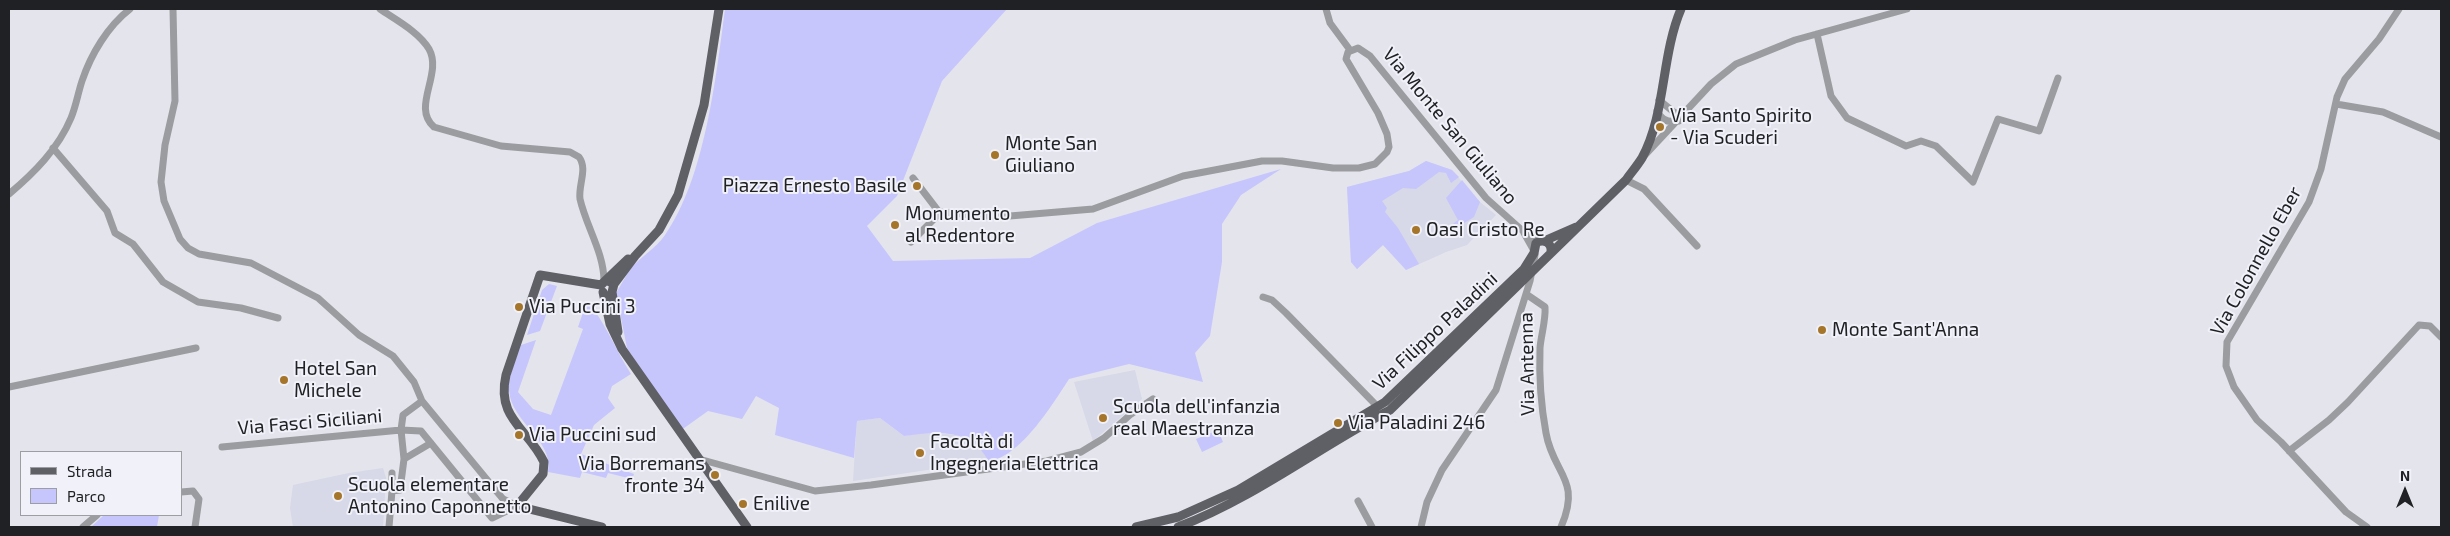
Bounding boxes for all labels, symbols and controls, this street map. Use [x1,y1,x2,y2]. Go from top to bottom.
street label: Via Monte San Giuliano [1378,43,1522,209]
place label: Via Santo Spirito - Via Scuderi [1670,105,1812,149]
marker: Via Santo Spirito - Via Scuderi [1654,121,1666,133]
place label: Monte San Giuliano [1005,133,1097,177]
marker: Monte San Giuliano [989,149,1001,161]
place label: Piazza Ernesto Basile [723,175,907,197]
marker: Piazza Ernesto Basile [911,180,923,192]
street label: Via Colonnello Eber [2206,182,2306,340]
place label: Monumento al Redentore [905,203,1015,247]
marker: Monumento al Redentore [889,219,901,231]
place label: Oasi Cristo Re [1426,219,1545,241]
marker: Oasi Cristo Re [1410,224,1422,236]
street label: Via Filippo Paladini [1368,267,1502,395]
place label: Via Puccini 3 [529,296,636,318]
marker: Via Puccini 3 [513,301,525,313]
street label: Via Antenna [1515,312,1539,416]
place label: Monte Sant'Anna [1832,319,1979,341]
marker: Monte Sant'Anna [1816,324,1828,336]
place label: Hotel San Michele [294,358,377,402]
marker: Hotel San Michele [278,374,290,386]
place label: Scuola dell'infanzia real Maestranza [1113,396,1280,440]
street label: Via Fasci Siciliani [237,404,383,440]
marker: Scuola dell'infanzia real Maestranza [1097,412,1109,424]
place label: Via Paladini 246 [1348,412,1485,434]
marker: Via Paladini 246 [1332,417,1344,429]
place label: Via Puccini sud [529,424,656,446]
marker: Via Puccini sud [513,429,525,441]
place label: Facoltà di Ingegneria Elettrica [930,431,1099,475]
marker: Facoltà di Ingegneria Elettrica [914,447,926,459]
legend [20,451,182,516]
place label: Via Borremans fronte 34 [579,453,705,497]
text: Strada [67,462,112,480]
north arrow [2380,466,2430,516]
text: N [2400,467,2410,484]
marker: Via Borremans fronte 34 [709,469,721,481]
place label: Scuola elementare Antonino Caponnetto [348,474,531,518]
text: Parco [67,487,106,505]
marker: Scuola elementare Antonino Caponnetto [332,490,344,502]
place label: Enilive [753,493,810,515]
marker: Enilive [737,498,749,510]

